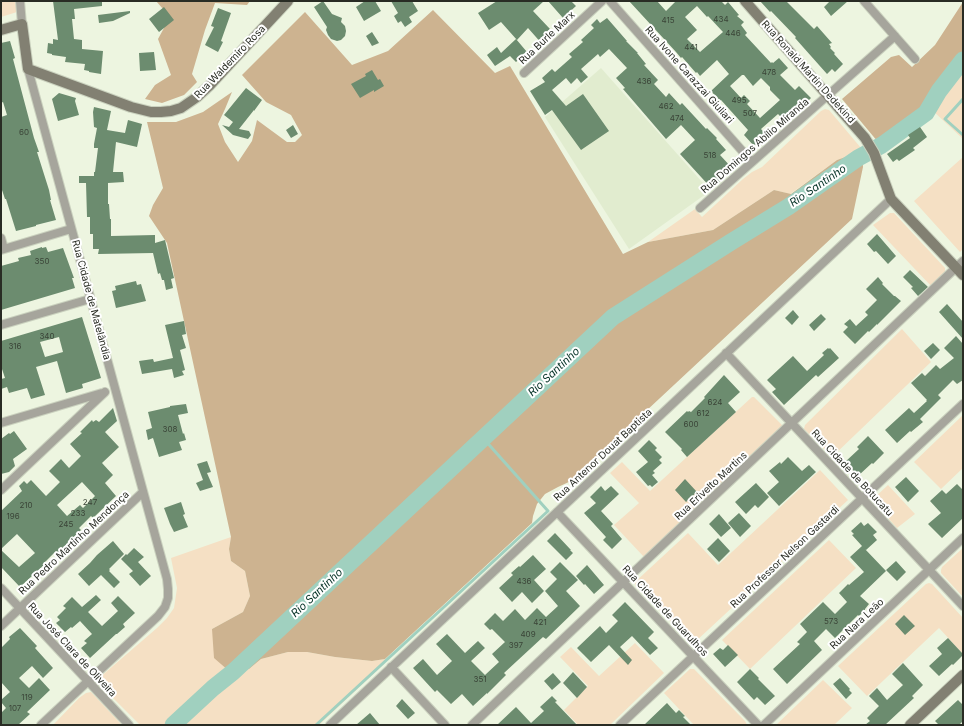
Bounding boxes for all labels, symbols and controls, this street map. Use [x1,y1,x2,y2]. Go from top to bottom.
street label: Rua Burle Marx [516,9,578,67]
house number: 434 [713,15,729,25]
house number: 415 [661,16,675,26]
street label: Rua Ronald Martin Dedekind [759,18,857,126]
street label: Rua Waldemiro Rosa [192,23,268,101]
street label: Rua Ivone Carazzai Giuliari [642,24,736,126]
house number: 446 [725,29,741,39]
house number: 441 [684,43,698,53]
house number: 478 [762,68,776,78]
house number: 436 [636,77,652,87]
street label: Rua Domingos Abílio Miranda [699,96,811,196]
house number: 495 [732,96,746,106]
house number: 462 [658,102,674,112]
house number: 507 [743,109,757,119]
house number: 474 [670,114,684,124]
house number: 60 [19,128,29,138]
house number: 518 [703,151,717,161]
water label: Rio Santinho [787,162,849,210]
street label: Rua Cidade de Matelândia [69,239,113,361]
house number: 350 [35,257,49,267]
house number: 340 [39,332,55,342]
house number: 316 [8,342,22,352]
water label: Rio Santinho [525,345,583,399]
house number: 624 [708,398,722,408]
street label: Rua Antenor Douat Baptista [551,406,655,504]
house number: 612 [696,409,710,419]
house number: 600 [683,420,699,430]
house number: 308 [163,425,177,435]
street label: Rua Cidade de Botucatu [809,427,895,519]
street label: Rua Erivelto Martins [672,449,750,523]
street label: Rua Pedro Martinho Mendonça [16,489,132,597]
house number: 247 [83,498,97,508]
house number: 210 [19,501,33,511]
street label: Rua Professor Nelson Gastardi [728,503,842,611]
house number: 233 [71,509,85,519]
house number: 196 [6,512,20,522]
house number: 245 [59,520,73,530]
street label: Rua Cidade de Guarulhos [620,563,710,659]
water label: Rio Santinho [288,566,346,620]
house number: 436 [516,577,532,587]
street label: Rua Nara Leão [828,596,886,652]
street label: Rua José Clara de Oliveira [25,600,119,700]
house number: 573 [824,617,838,627]
house number: 421 [533,618,547,628]
house number: 409 [520,630,536,640]
house number: 397 [509,641,523,651]
house number: 351 [473,675,487,685]
house number: 119 [21,693,33,703]
house number: 107 [9,704,21,714]

